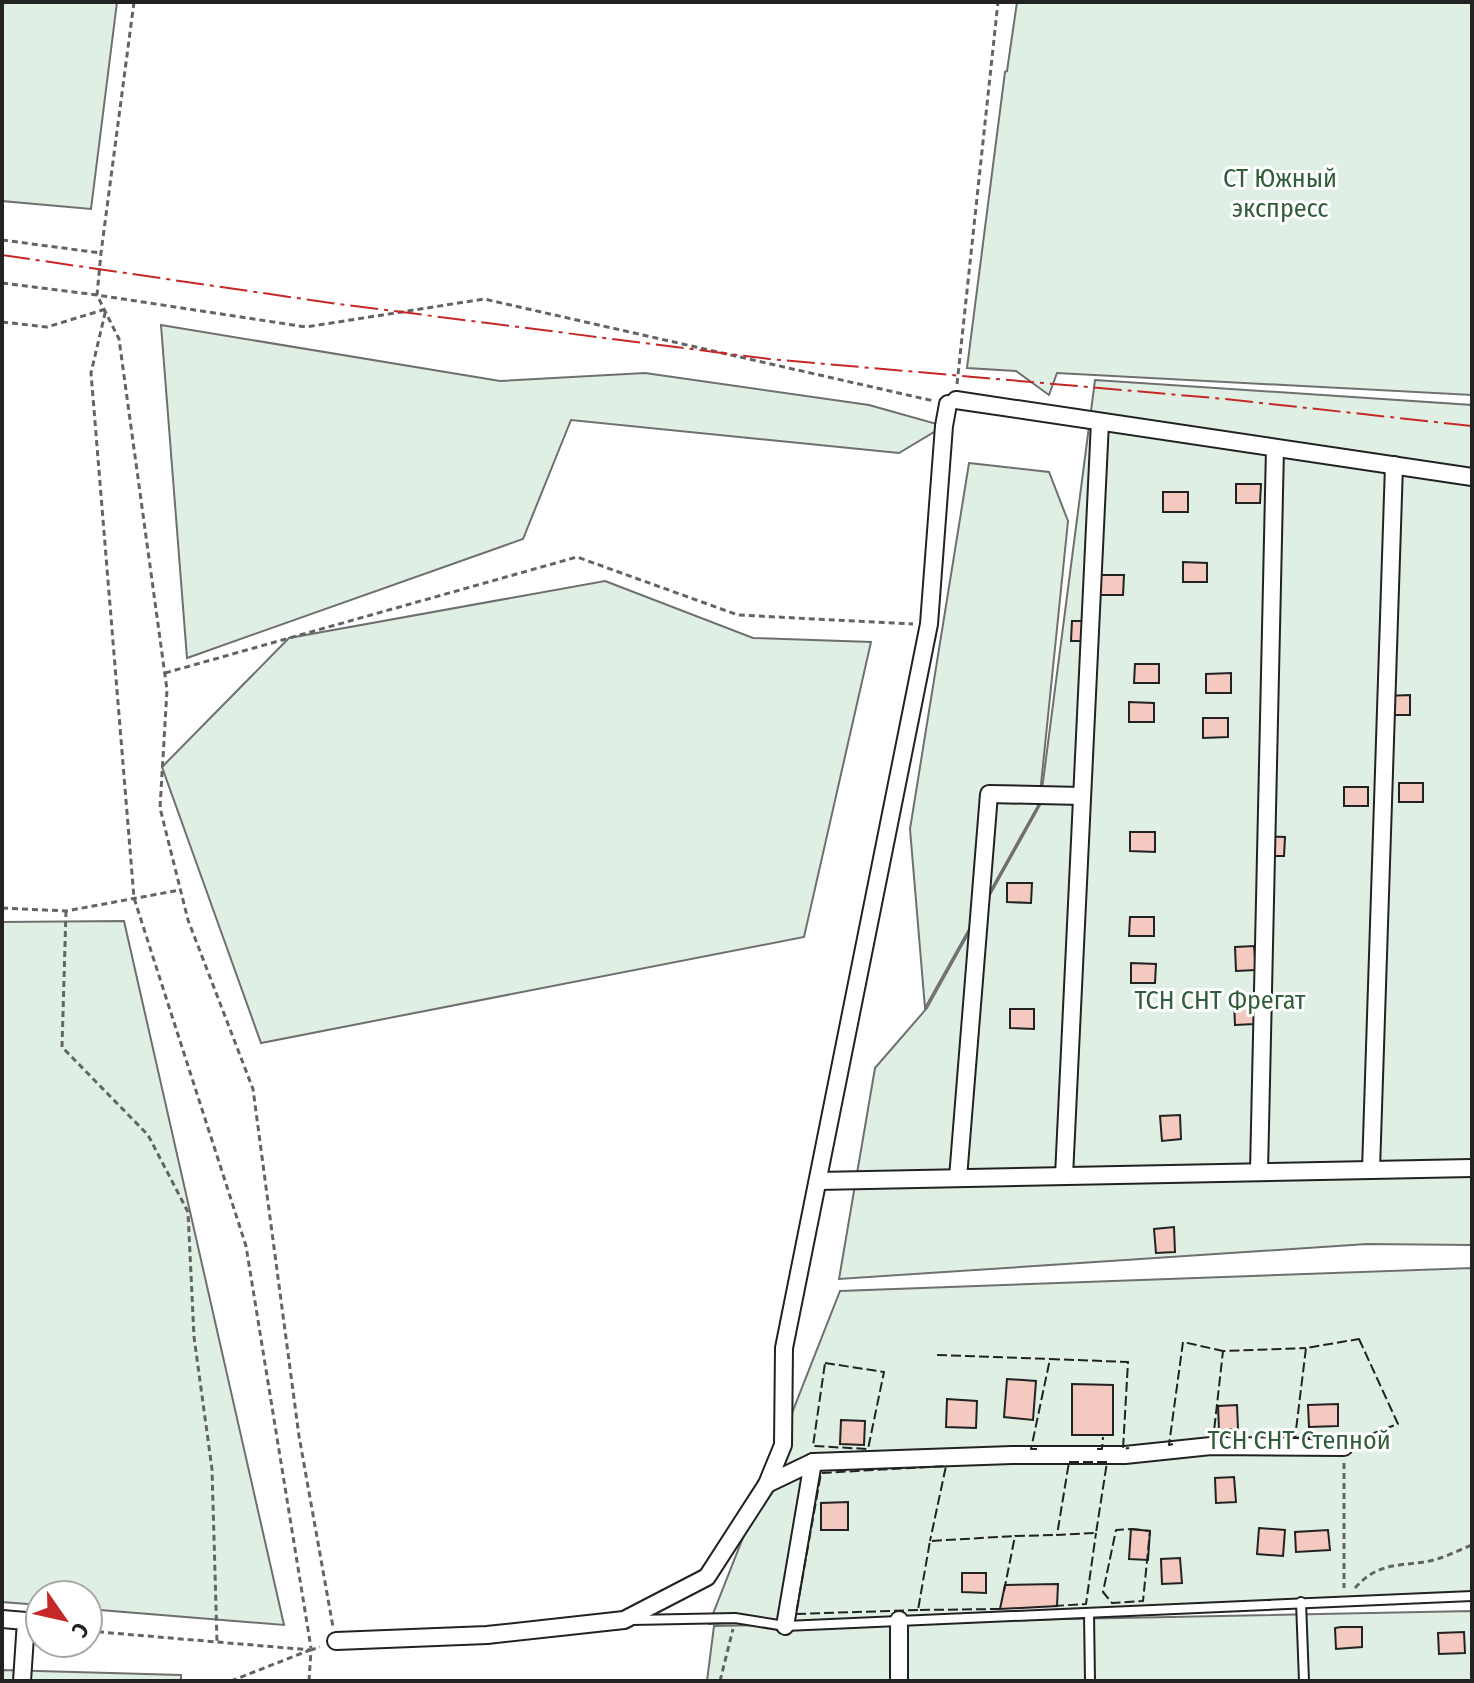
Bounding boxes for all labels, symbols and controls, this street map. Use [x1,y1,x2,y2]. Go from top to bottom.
park label: СТ Южный экспресс [1223,163,1337,224]
park label: ТСН СНТ Фрегат [1134,985,1306,1016]
park label: ТСН СНТ Степной [1207,1425,1391,1456]
north arrow [24,1579,104,1659]
text: С [65,1618,95,1643]

